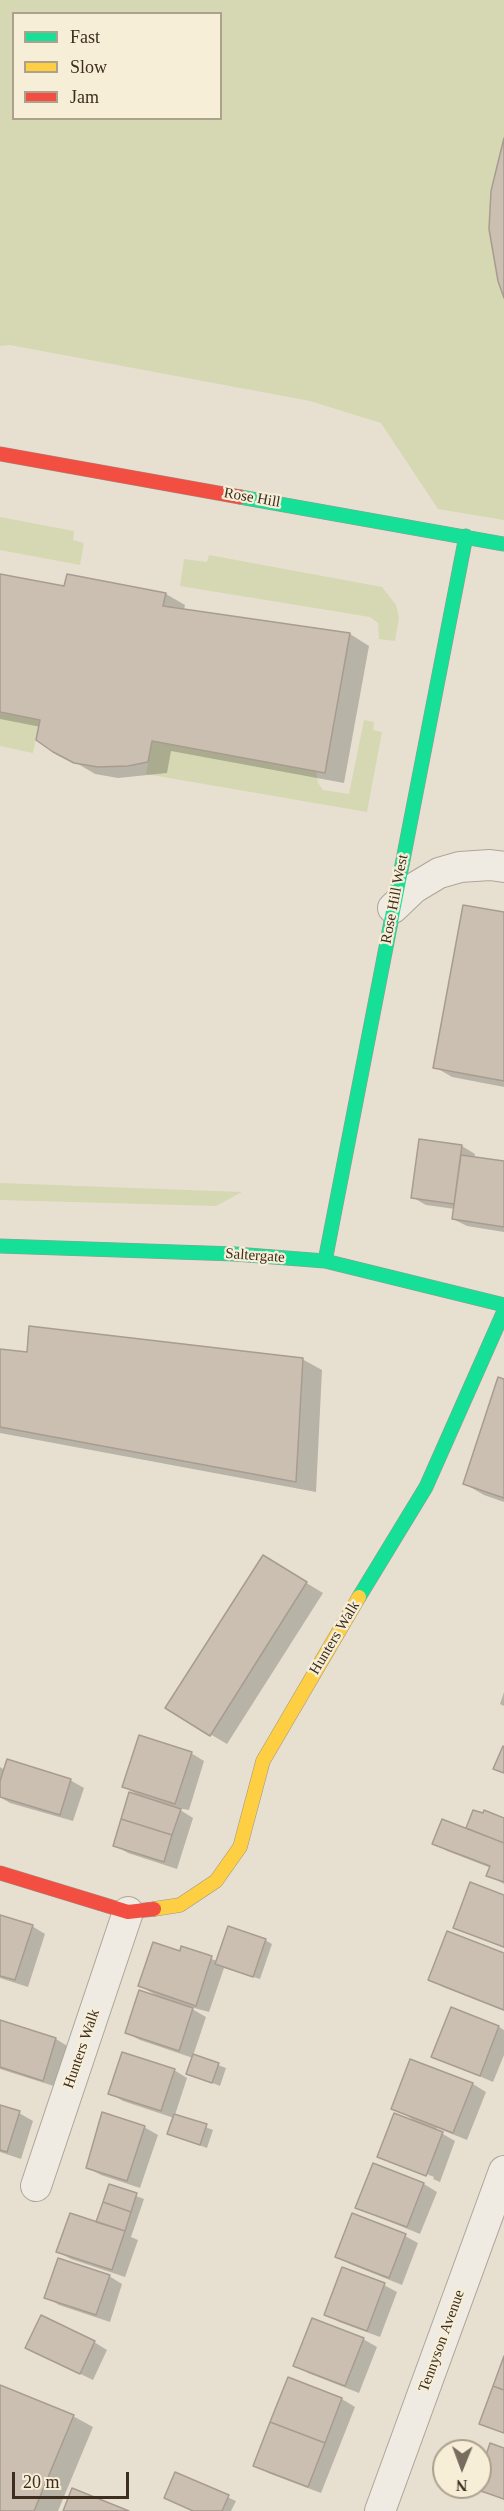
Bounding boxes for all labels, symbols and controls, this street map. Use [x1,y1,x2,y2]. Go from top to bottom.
legend [12,12,222,120]
text: Fast [70,27,100,47]
text: Slow [70,57,107,77]
text: Jam [70,87,99,107]
street label: Rose Hill [222,484,282,512]
street label: Rose Hill West [378,853,412,945]
street label: Saltergate [225,1245,285,1267]
street label: Hunters Walk [306,1598,364,1678]
street label: Hunters Walk [60,2007,104,2091]
street label: Tennyson Avenue [415,2287,469,2395]
north arrow [432,2439,492,2499]
scale bar [15,2460,132,2498]
text: 20 m [23,2472,60,2492]
text: N [456,2477,468,2494]

